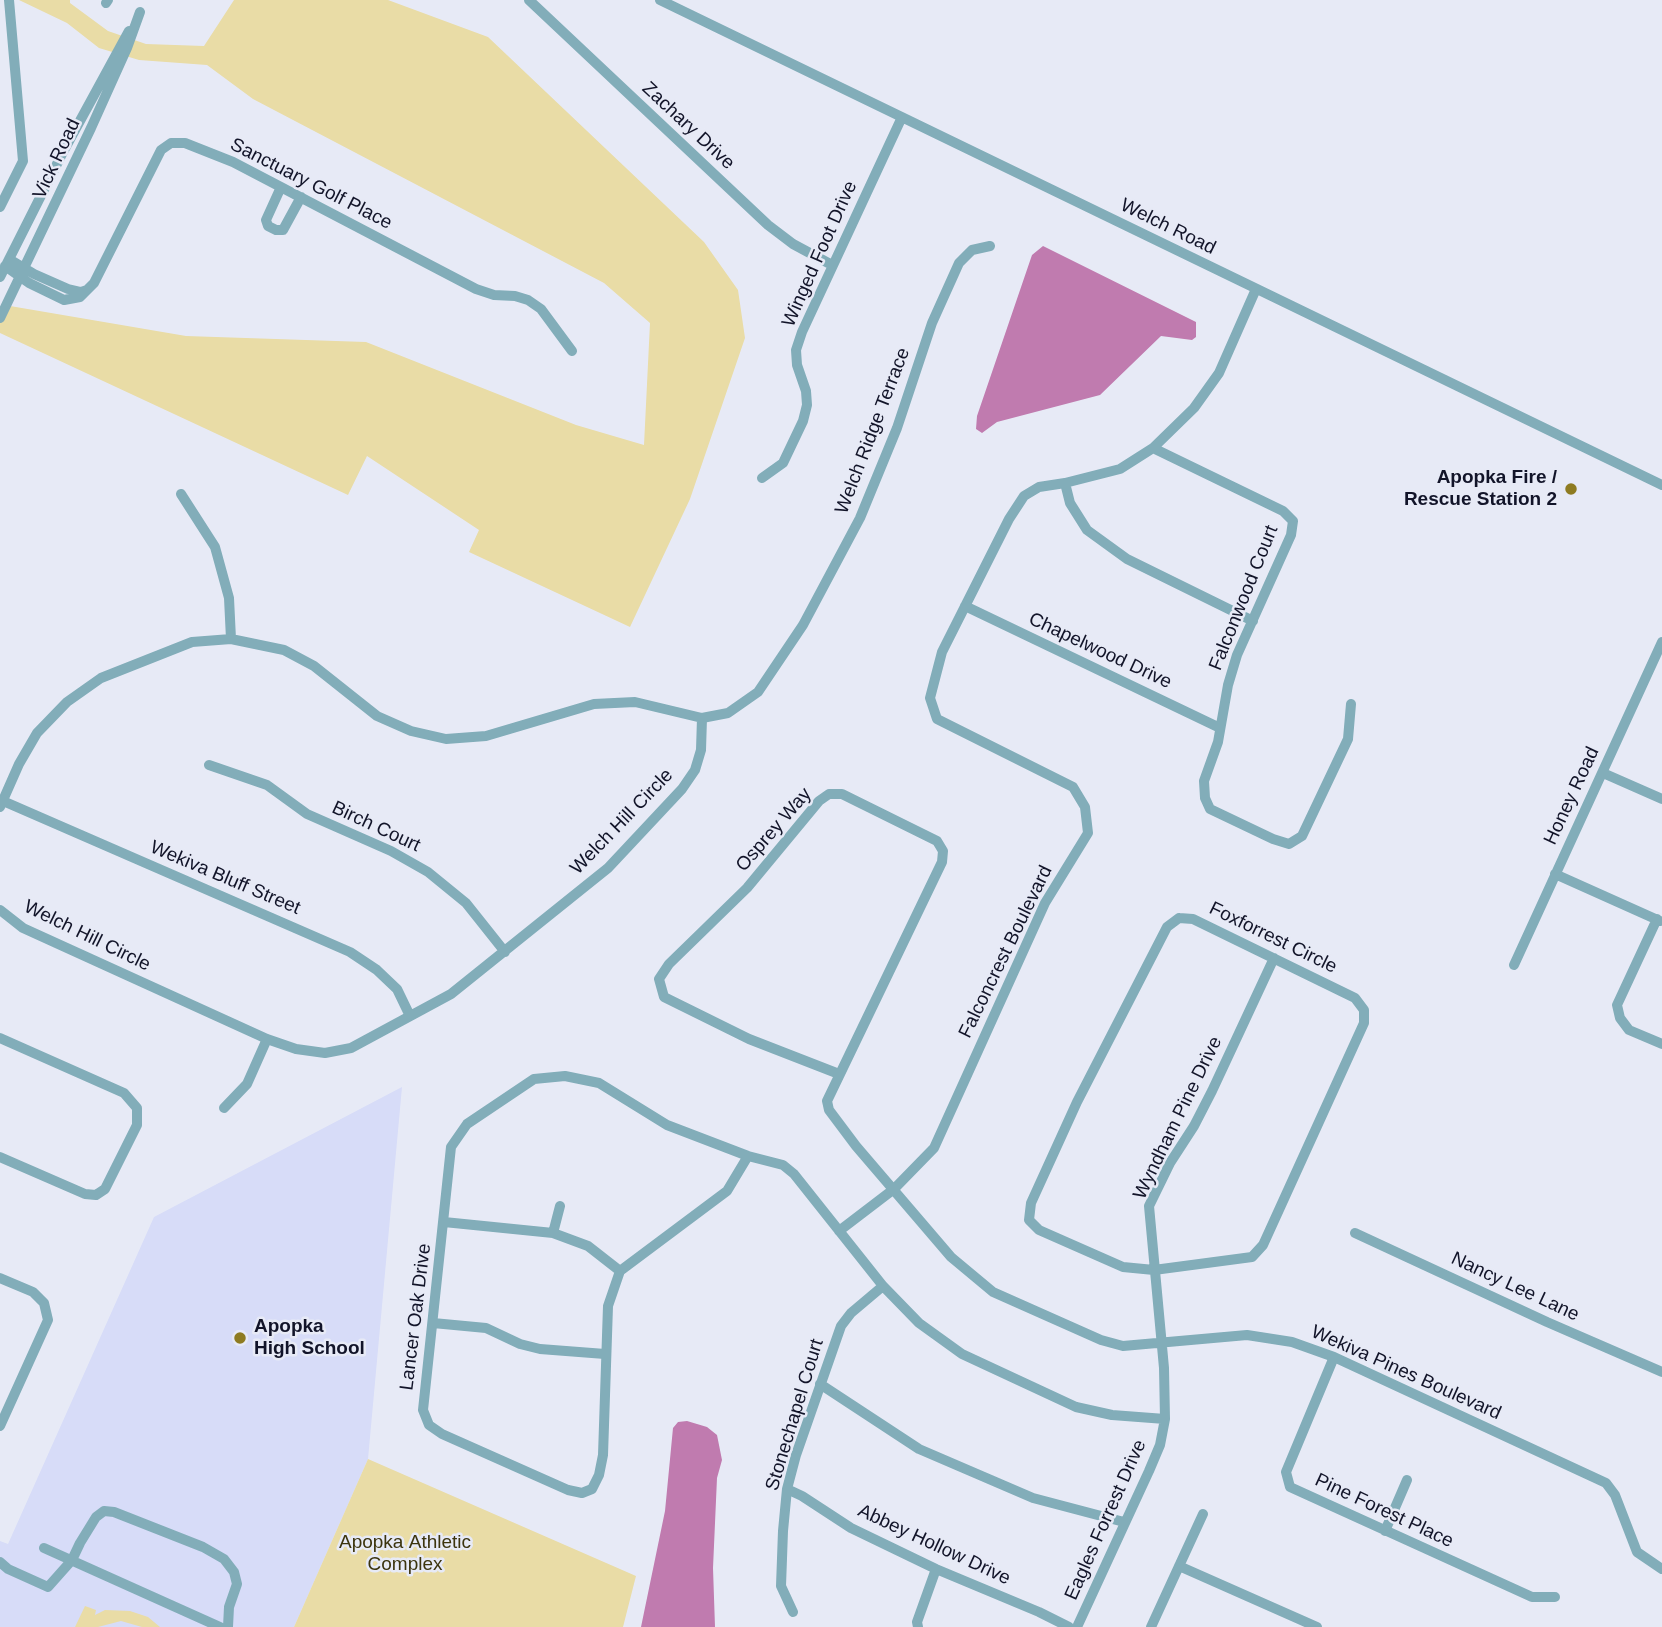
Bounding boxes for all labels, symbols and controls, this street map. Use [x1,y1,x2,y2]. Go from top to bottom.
street label: Zachary Drive [637,77,739,175]
street label: Vick Road [28,115,86,203]
street label: Sanctuary Golf Place [226,133,396,235]
street label: Winged Foot Drive [778,177,862,331]
street label: Welch Road [1117,194,1219,260]
street label: Welch Ridge Terrace [831,345,915,517]
place label: Apopka Fire / Rescue Station 2 [1404,467,1557,511]
marker: Apopka Fire / Rescue Station 2 [1563,481,1579,497]
street label: Falconwood Court [1205,522,1283,674]
street label: Chapelwood Drive [1025,608,1175,694]
street label: Honey Road [1539,743,1605,849]
street label: Welch Hill Circle [566,764,678,880]
street label: Osprey Way [731,783,817,877]
street label: Birch Court [328,797,424,857]
street label: Wekiva Bluff Street [147,836,303,920]
street label: Falconcrest Boulevard [954,862,1058,1042]
street label: Welch Hill Circle [20,896,154,976]
street label: Foxforrest Circle [1205,897,1341,979]
street label: Wyndham Pine Drive [1129,1033,1227,1203]
street label: Lancer Oak Drive [396,1242,436,1392]
street label: Nancy Lee Lane [1447,1247,1583,1327]
place label: Apopka High School [254,1316,365,1360]
street label: Wekiva Pines Boulevard [1307,1321,1505,1425]
marker: Apopka High School [232,1330,248,1346]
street label: Stonechapel Court [761,1336,829,1494]
street label: Eagles Forrest Drive [1060,1436,1152,1604]
street label: Pine Forest Place [1311,1469,1457,1553]
street label: Abbey Hollow Drive [854,1500,1014,1590]
park label: Apopka Athletic Complex [339,1532,471,1576]

